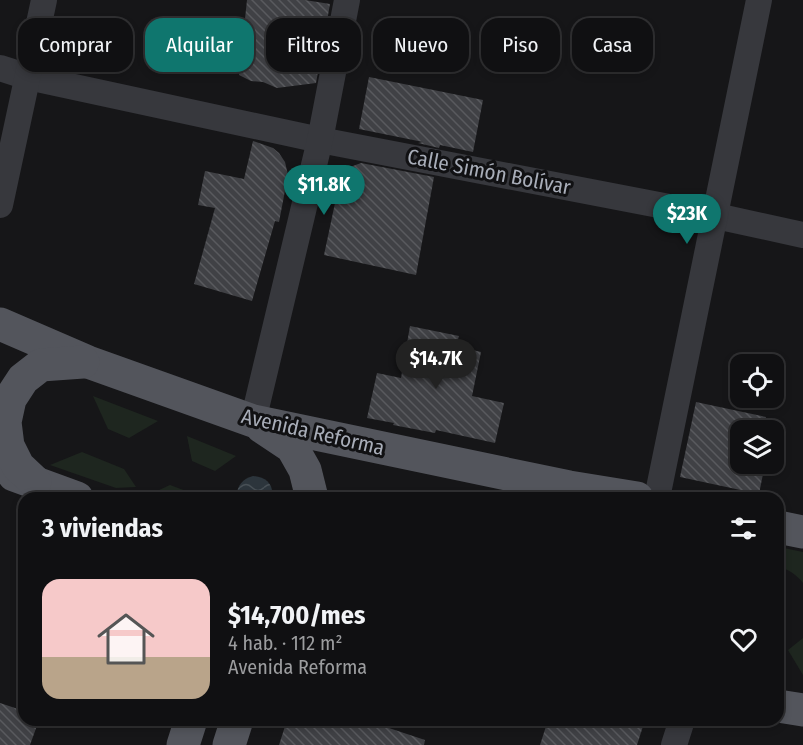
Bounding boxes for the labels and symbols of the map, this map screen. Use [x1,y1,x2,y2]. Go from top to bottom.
street label: Calle Simón Bolívar [405,143,573,201]
pin: $11.8K [275,165,373,216]
pin: $23K [651,194,723,245]
pin: $14.7K [387,339,485,390]
street label: Avenida Reforma [239,403,387,461]

